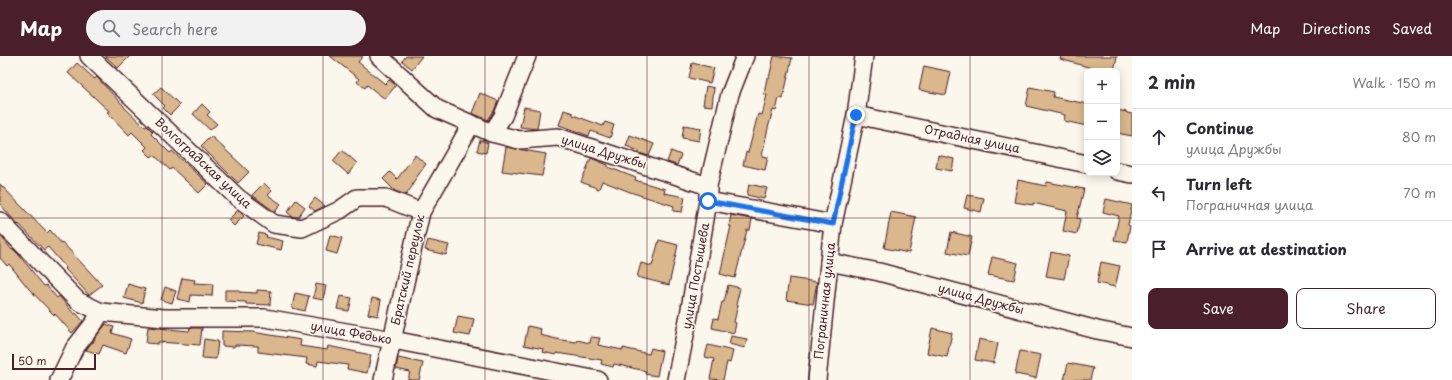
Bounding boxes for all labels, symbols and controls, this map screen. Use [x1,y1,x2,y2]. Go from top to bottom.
search box [86,10,366,46]
text: Map [20,14,62,42]
icon: search [100,17,122,39]
text: Search here [132,17,218,40]
text: Map [1250,18,1280,39]
text: Directions [1302,18,1370,39]
text: Saved [1392,18,1432,39]
map controls [1084,68,1120,176]
button: + [1084,68,1120,104]
text: 2 min [1148,69,1195,95]
text: Walk · 150 m [1352,73,1436,92]
button: − [1084,104,1120,140]
route end [847,106,865,124]
street label: Волгоградская улица [151,113,256,212]
text: Continue [1186,116,1254,139]
street label: Отрадная улица [923,119,1022,157]
icon: ahead [1148,126,1170,148]
text: 80 m [1402,127,1436,146]
street label: улица Дружбы [559,130,649,173]
text: улица Дружбы [1186,139,1282,158]
button: layers [1084,140,1120,176]
text: Turn left [1186,172,1252,195]
icon: left [1148,182,1170,204]
text: 70 m [1403,183,1436,202]
route start [699,192,717,210]
text: Пограничная улица [1186,195,1313,214]
street label: Братский переулок [386,212,429,327]
street label: улица Постышева [677,221,713,331]
text: Arrive at destination [1186,237,1347,260]
icon: arrive [1148,238,1170,260]
street label: Пограничная улица [809,241,839,360]
street label: улица Дружбы [936,278,1026,318]
button: Save [1148,288,1288,329]
button: Share [1296,288,1436,329]
street label: улица Федько [309,316,393,348]
scale bar [12,352,96,371]
text: 50 m [18,352,47,369]

